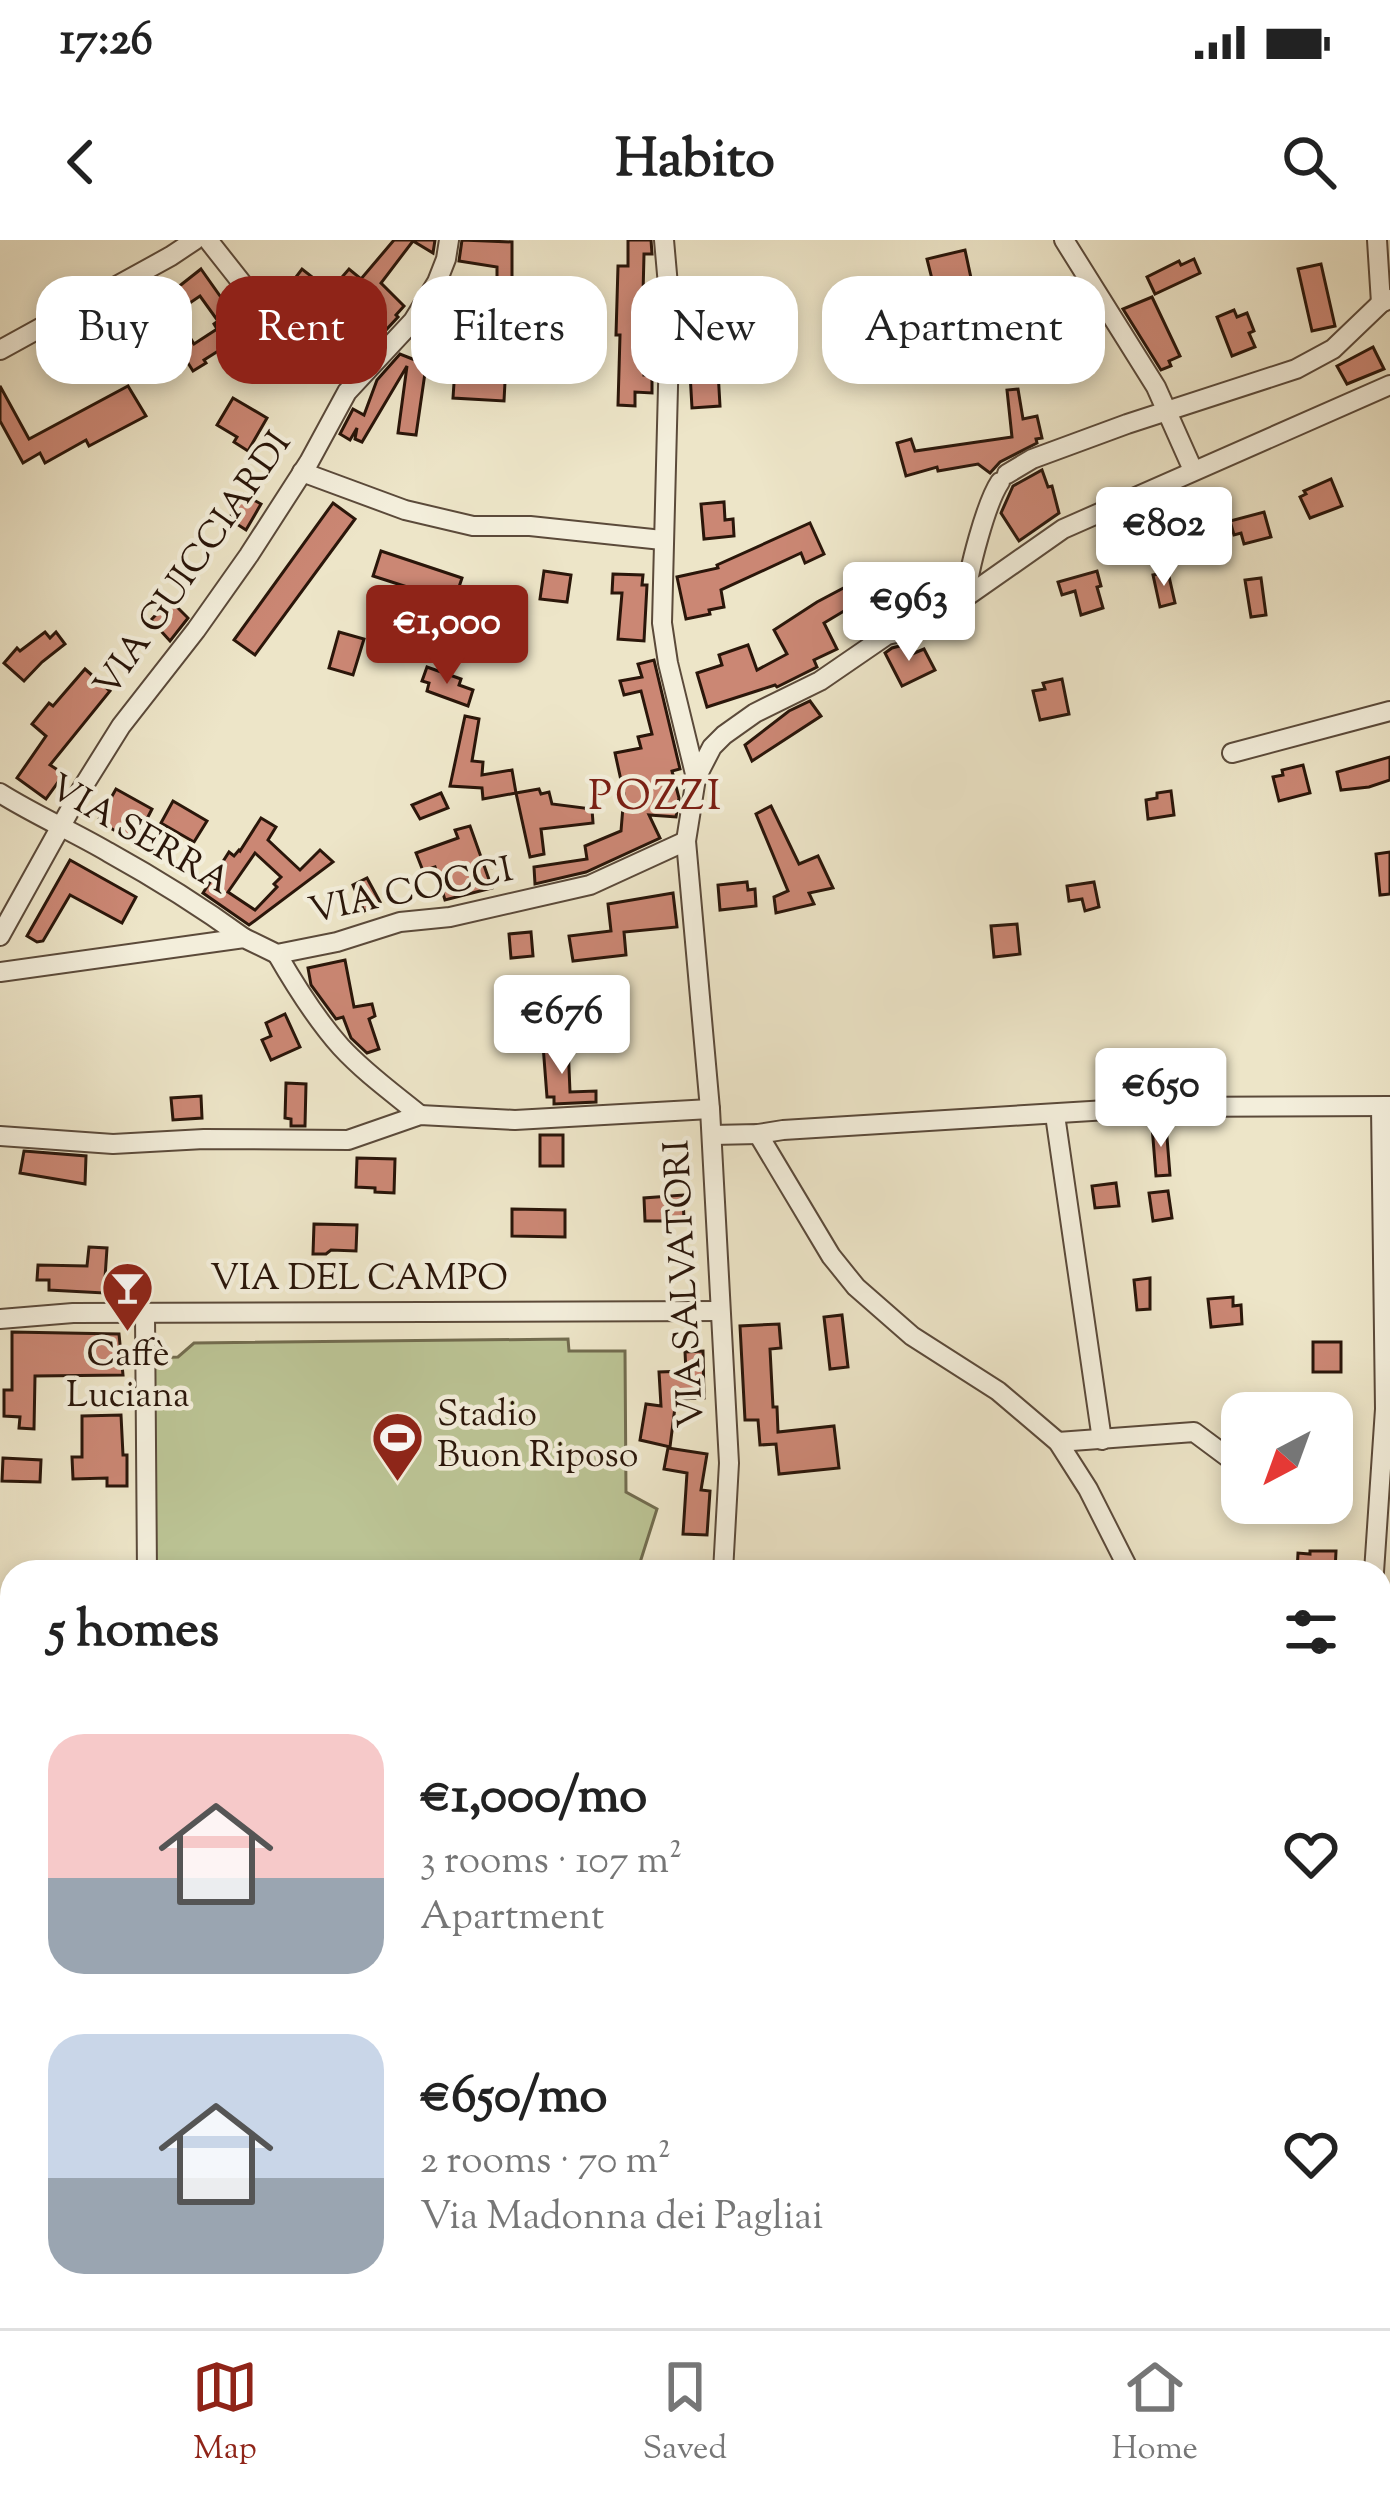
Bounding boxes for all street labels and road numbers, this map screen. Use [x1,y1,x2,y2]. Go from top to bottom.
street label: VIA GUICCIARDI [83,421,305,708]
street label: VIA SERRA [39,763,239,909]
street label: VIA COCCI [304,845,518,939]
street label: VIA SALVATORI [652,1138,720,1429]
street label: VIA DEL CAMPO [210,1254,508,1306]

